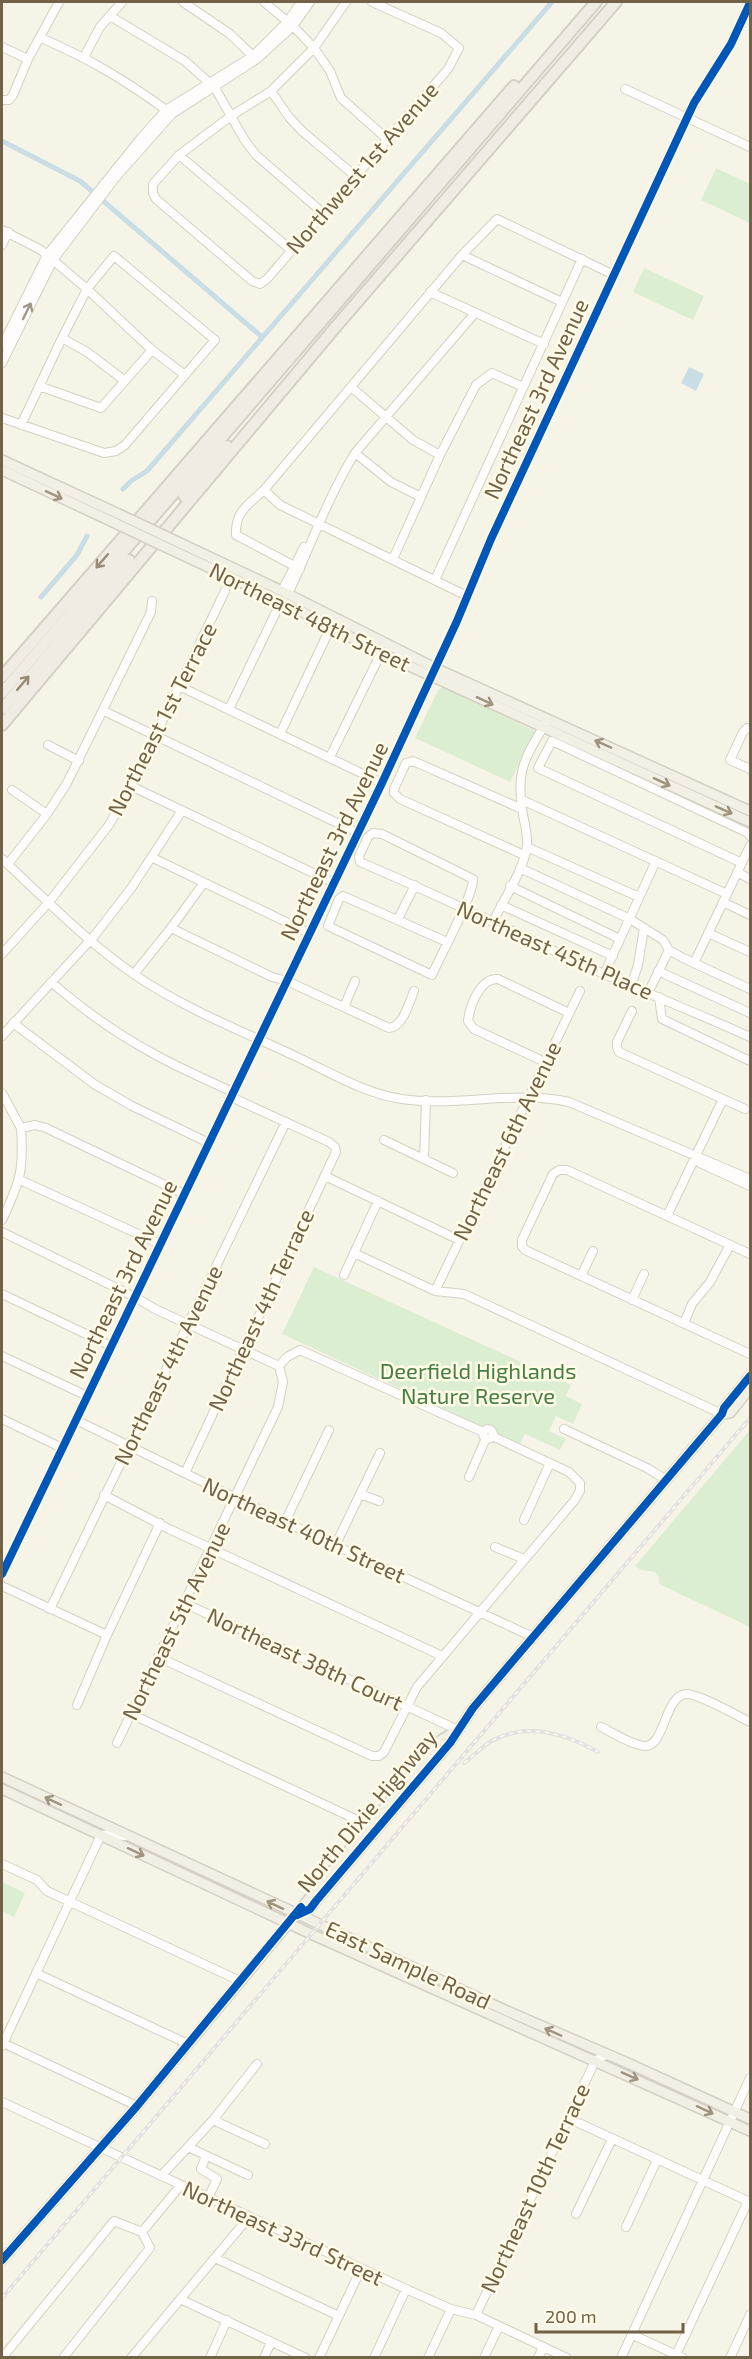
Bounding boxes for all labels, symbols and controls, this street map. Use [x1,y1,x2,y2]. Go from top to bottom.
street label: Northwest 1st Avenue [280,76,443,258]
street label: Northeast 3rd Avenue [477,294,593,503]
one-way arrow [22,302,34,320]
one-way arrow [45,490,63,502]
one-way arrow [96,553,109,569]
street label: Northeast 48th Street [206,556,415,676]
street label: Northeast 1st Terrace [101,618,221,819]
one-way arrow [16,676,30,691]
one-way arrow [475,696,493,707]
street label: Northeast 3rd Avenue [274,737,393,944]
one-way arrow [595,738,613,750]
one-way arrow [653,777,671,788]
one-way arrow [714,805,732,817]
street label: Northeast 45th Place [453,894,657,1004]
street label: Northeast 6th Avenue [447,1037,566,1244]
street label: Northeast 3rd Avenue [63,1175,182,1382]
street label: Northeast 4th Terrace [202,1205,318,1415]
street label: Northeast 4th Avenue [107,1260,227,1469]
park label: Deerfield Highlands Nature Reserve [380,1357,576,1408]
street label: Northeast 40th Street [199,1471,410,1587]
street label: Northeast 5th Avenue [116,1517,234,1724]
street label: Northeast 38th Court [203,1601,407,1715]
street label: North Dixie Highway [291,1724,442,1897]
one-way arrow [45,1794,63,1806]
one-way arrow [127,1846,145,1858]
one-way arrow [267,1898,285,1910]
street label: East Sample Road [322,1914,495,2014]
one-way arrow [545,2026,563,2037]
one-way arrow [620,2070,638,2082]
street label: Northeast 10th Terrace [474,2079,594,2296]
one-way arrow [695,2104,713,2116]
street label: Northeast 33rd Street [179,2174,388,2290]
scale bar [536,2296,683,2334]
text: 200 m [545,2305,597,2327]

